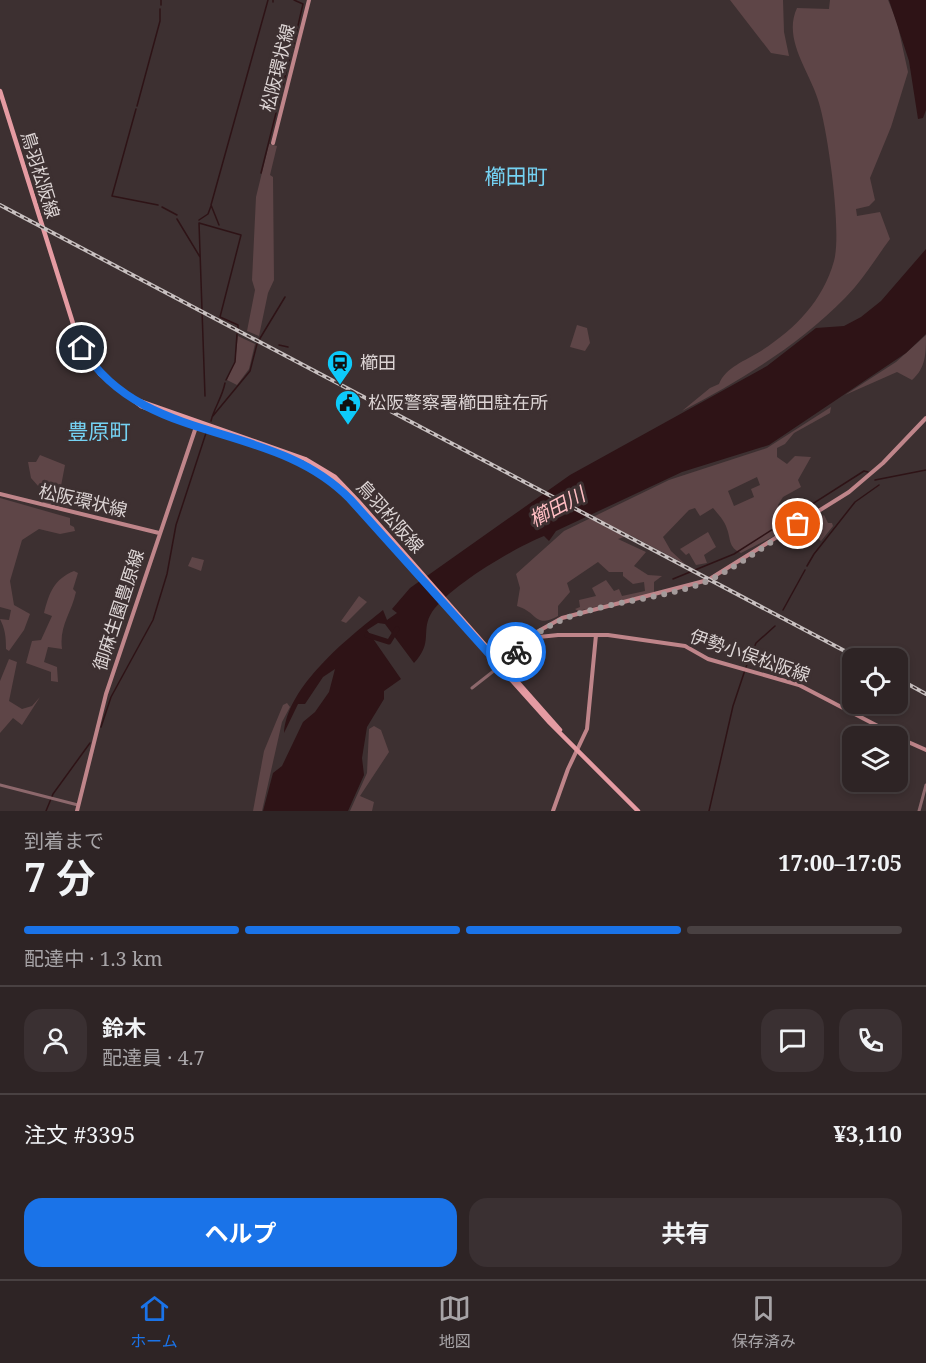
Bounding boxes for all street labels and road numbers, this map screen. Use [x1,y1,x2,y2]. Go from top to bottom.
street label: 松阪環状線 [254,21,300,114]
street label: 鳥羽松阪線 [16,128,66,221]
street label: 鳥羽松阪線 [352,475,430,558]
street label: 松阪環状線 [37,478,130,522]
street label: 御麻生園豊原線 [87,546,149,673]
street label: 伊勢小俣松阪線 [687,623,814,687]

